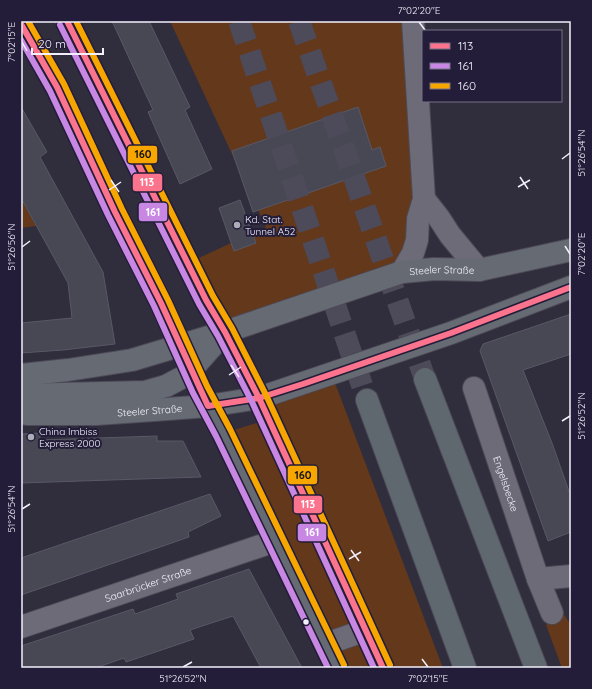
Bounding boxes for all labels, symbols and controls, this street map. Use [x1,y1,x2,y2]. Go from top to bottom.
text: 7°02'20"E [398,4,441,17]
text: 7°02'15"E [5,21,18,62]
scale bar [32,30,103,56]
legend [422,30,562,102]
text: 20 m [38,36,66,51]
text: 113 [458,38,473,53]
text: 161 [458,58,473,73]
text: 160 [458,78,476,93]
text: 51°26'54"N [575,129,588,177]
line badge: 160 [127,145,158,164]
text: 160 [134,147,152,161]
line badge: 113 [132,173,163,192]
text: 113 [140,175,154,189]
line badge: 161 [138,202,168,222]
text: 161 [146,205,160,219]
place label: Kd. Stat. Tunnel A52 [245,213,296,238]
marker: Kd. Stat. Tunnel A52 [232,220,242,230]
text: 51°26'56"N [5,223,18,271]
text: 7°02'20"E [575,232,588,275]
street label: Steeler Straße [409,263,475,278]
text: 51°26'52"N [575,392,588,440]
street label: Steeler Straße [117,402,183,420]
place label: China Imbiss Express 2000 [39,425,100,450]
marker: China Imbiss Express 2000 [26,432,36,442]
street label: Engelsbecke [490,454,521,514]
line badge: 160 [287,465,318,485]
text: 160 [294,468,312,482]
text: 51°26'54"N [5,485,18,533]
line badge: 113 [293,495,323,514]
text: 113 [301,497,315,511]
line badge: 161 [297,523,327,542]
text: 161 [305,525,319,539]
street label: Saarbrücker Straße [103,564,193,605]
unlabelled marker [301,617,311,627]
text: 51°26'52"N [159,672,207,685]
text: 7°02'15"E [408,672,449,685]

